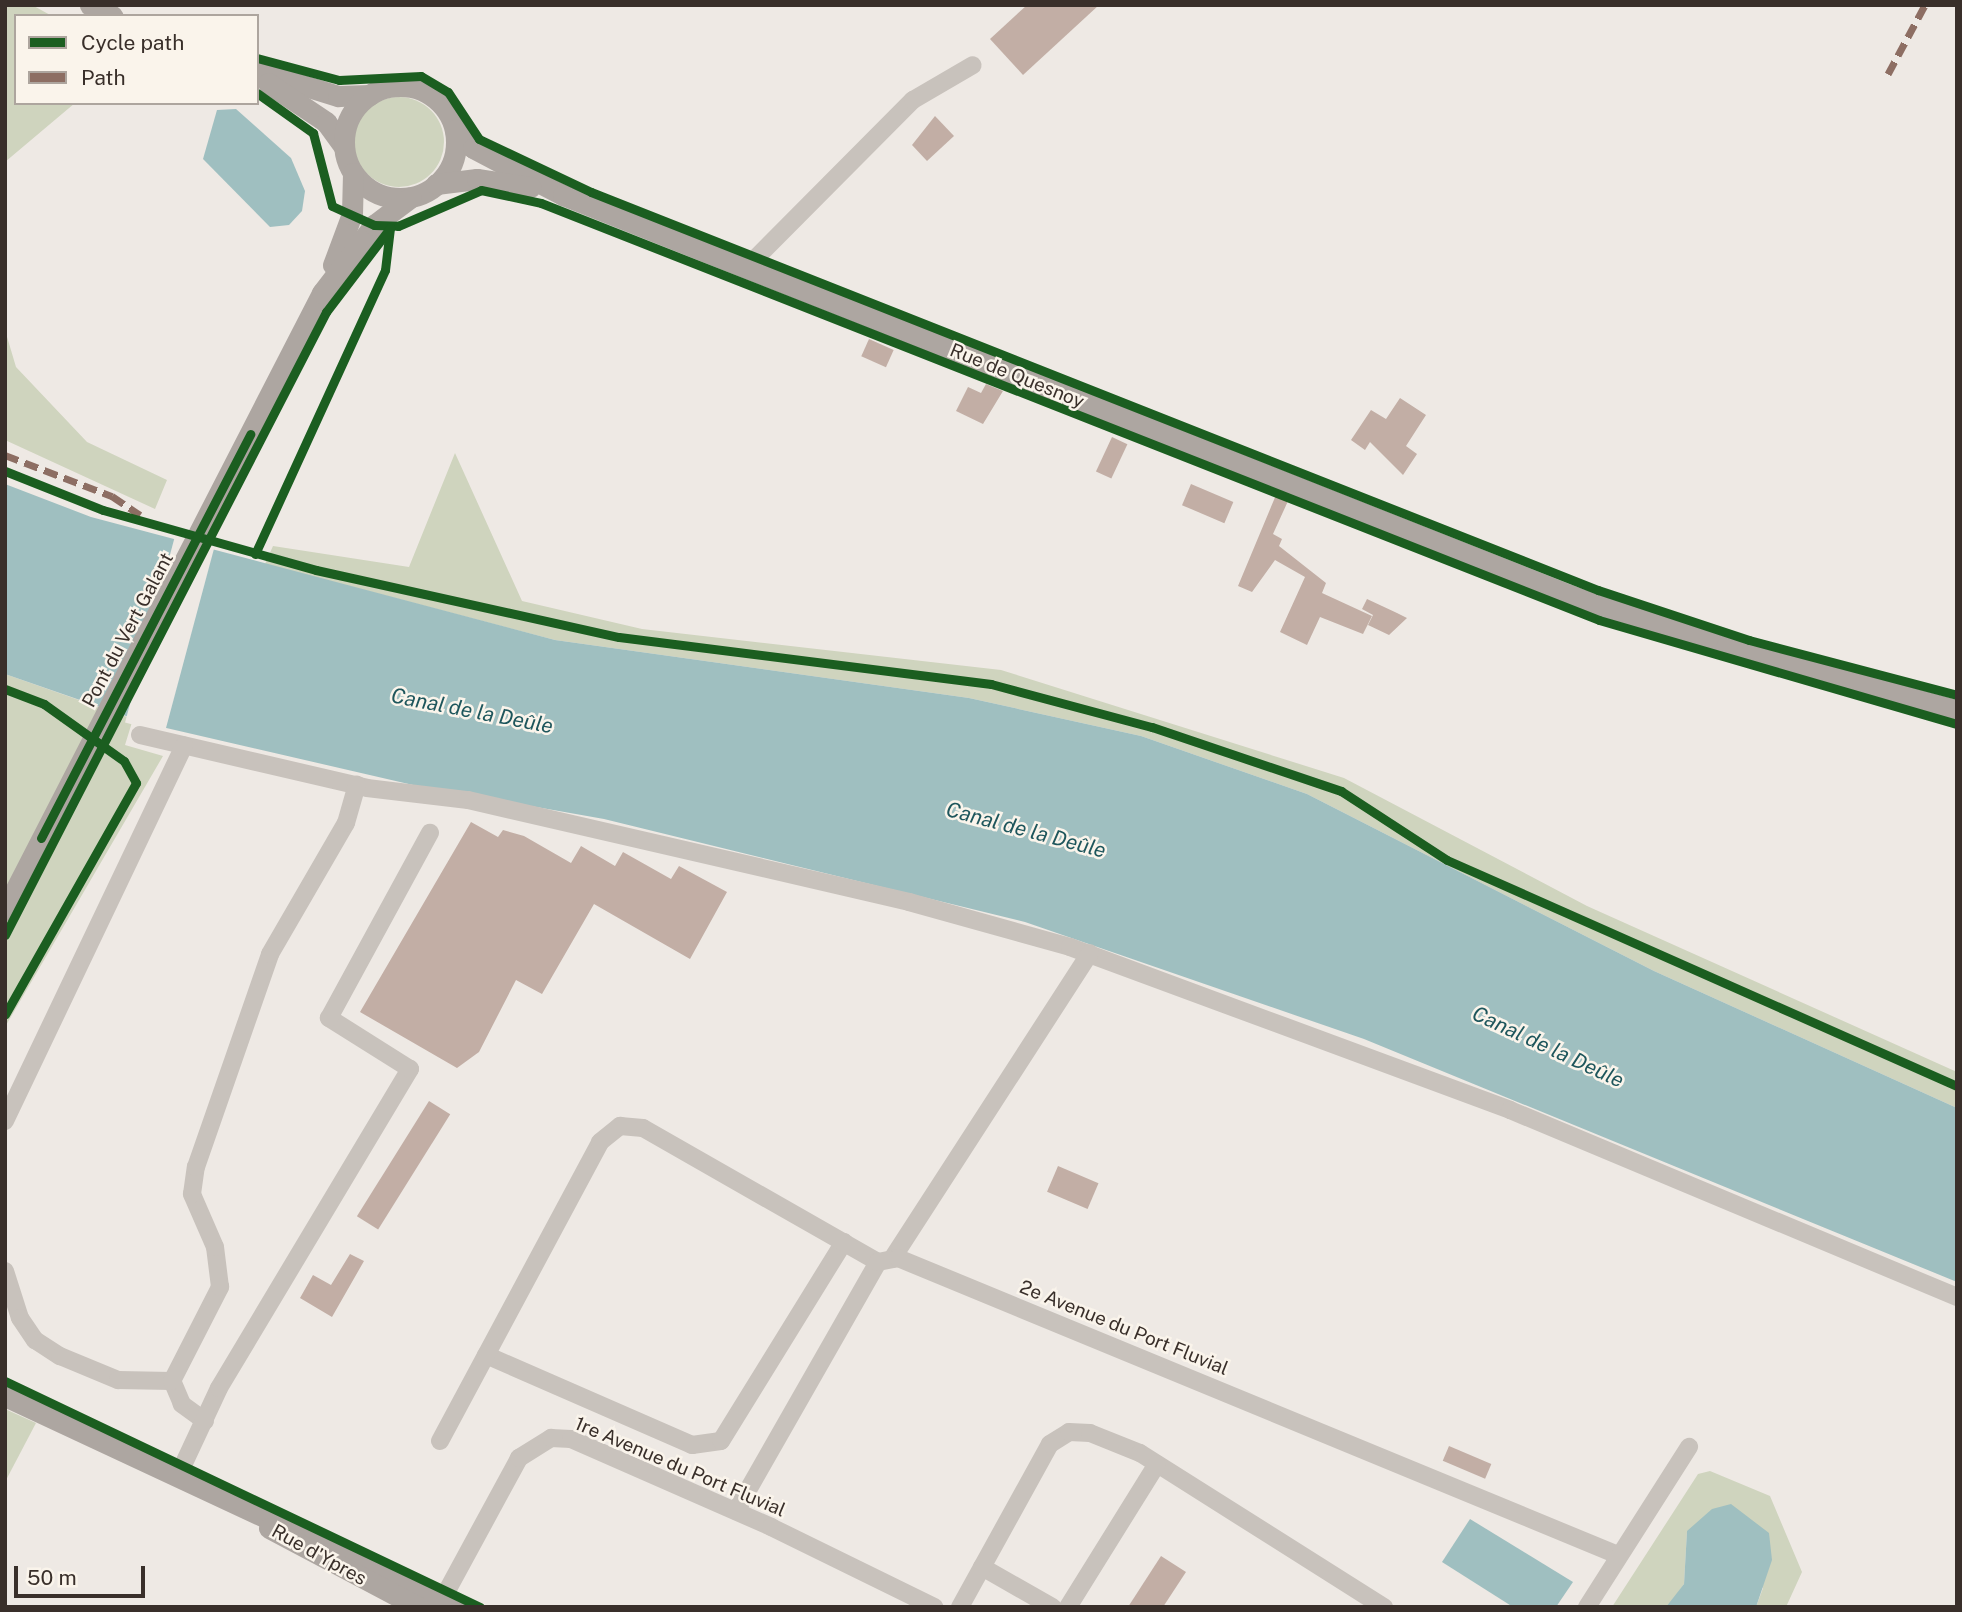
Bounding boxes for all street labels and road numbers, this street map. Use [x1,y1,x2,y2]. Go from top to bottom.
street label: Rue de Quesnoy [946,339,1088,413]
street label: Pont du Vert Galant [77,548,179,712]
street label: 2e Avenue du Port Fluvial [1016,1276,1232,1380]
street label: 1re Avenue du Port Fluvial [571,1412,789,1522]
street label: Rue d'Ypres [268,1520,370,1590]

